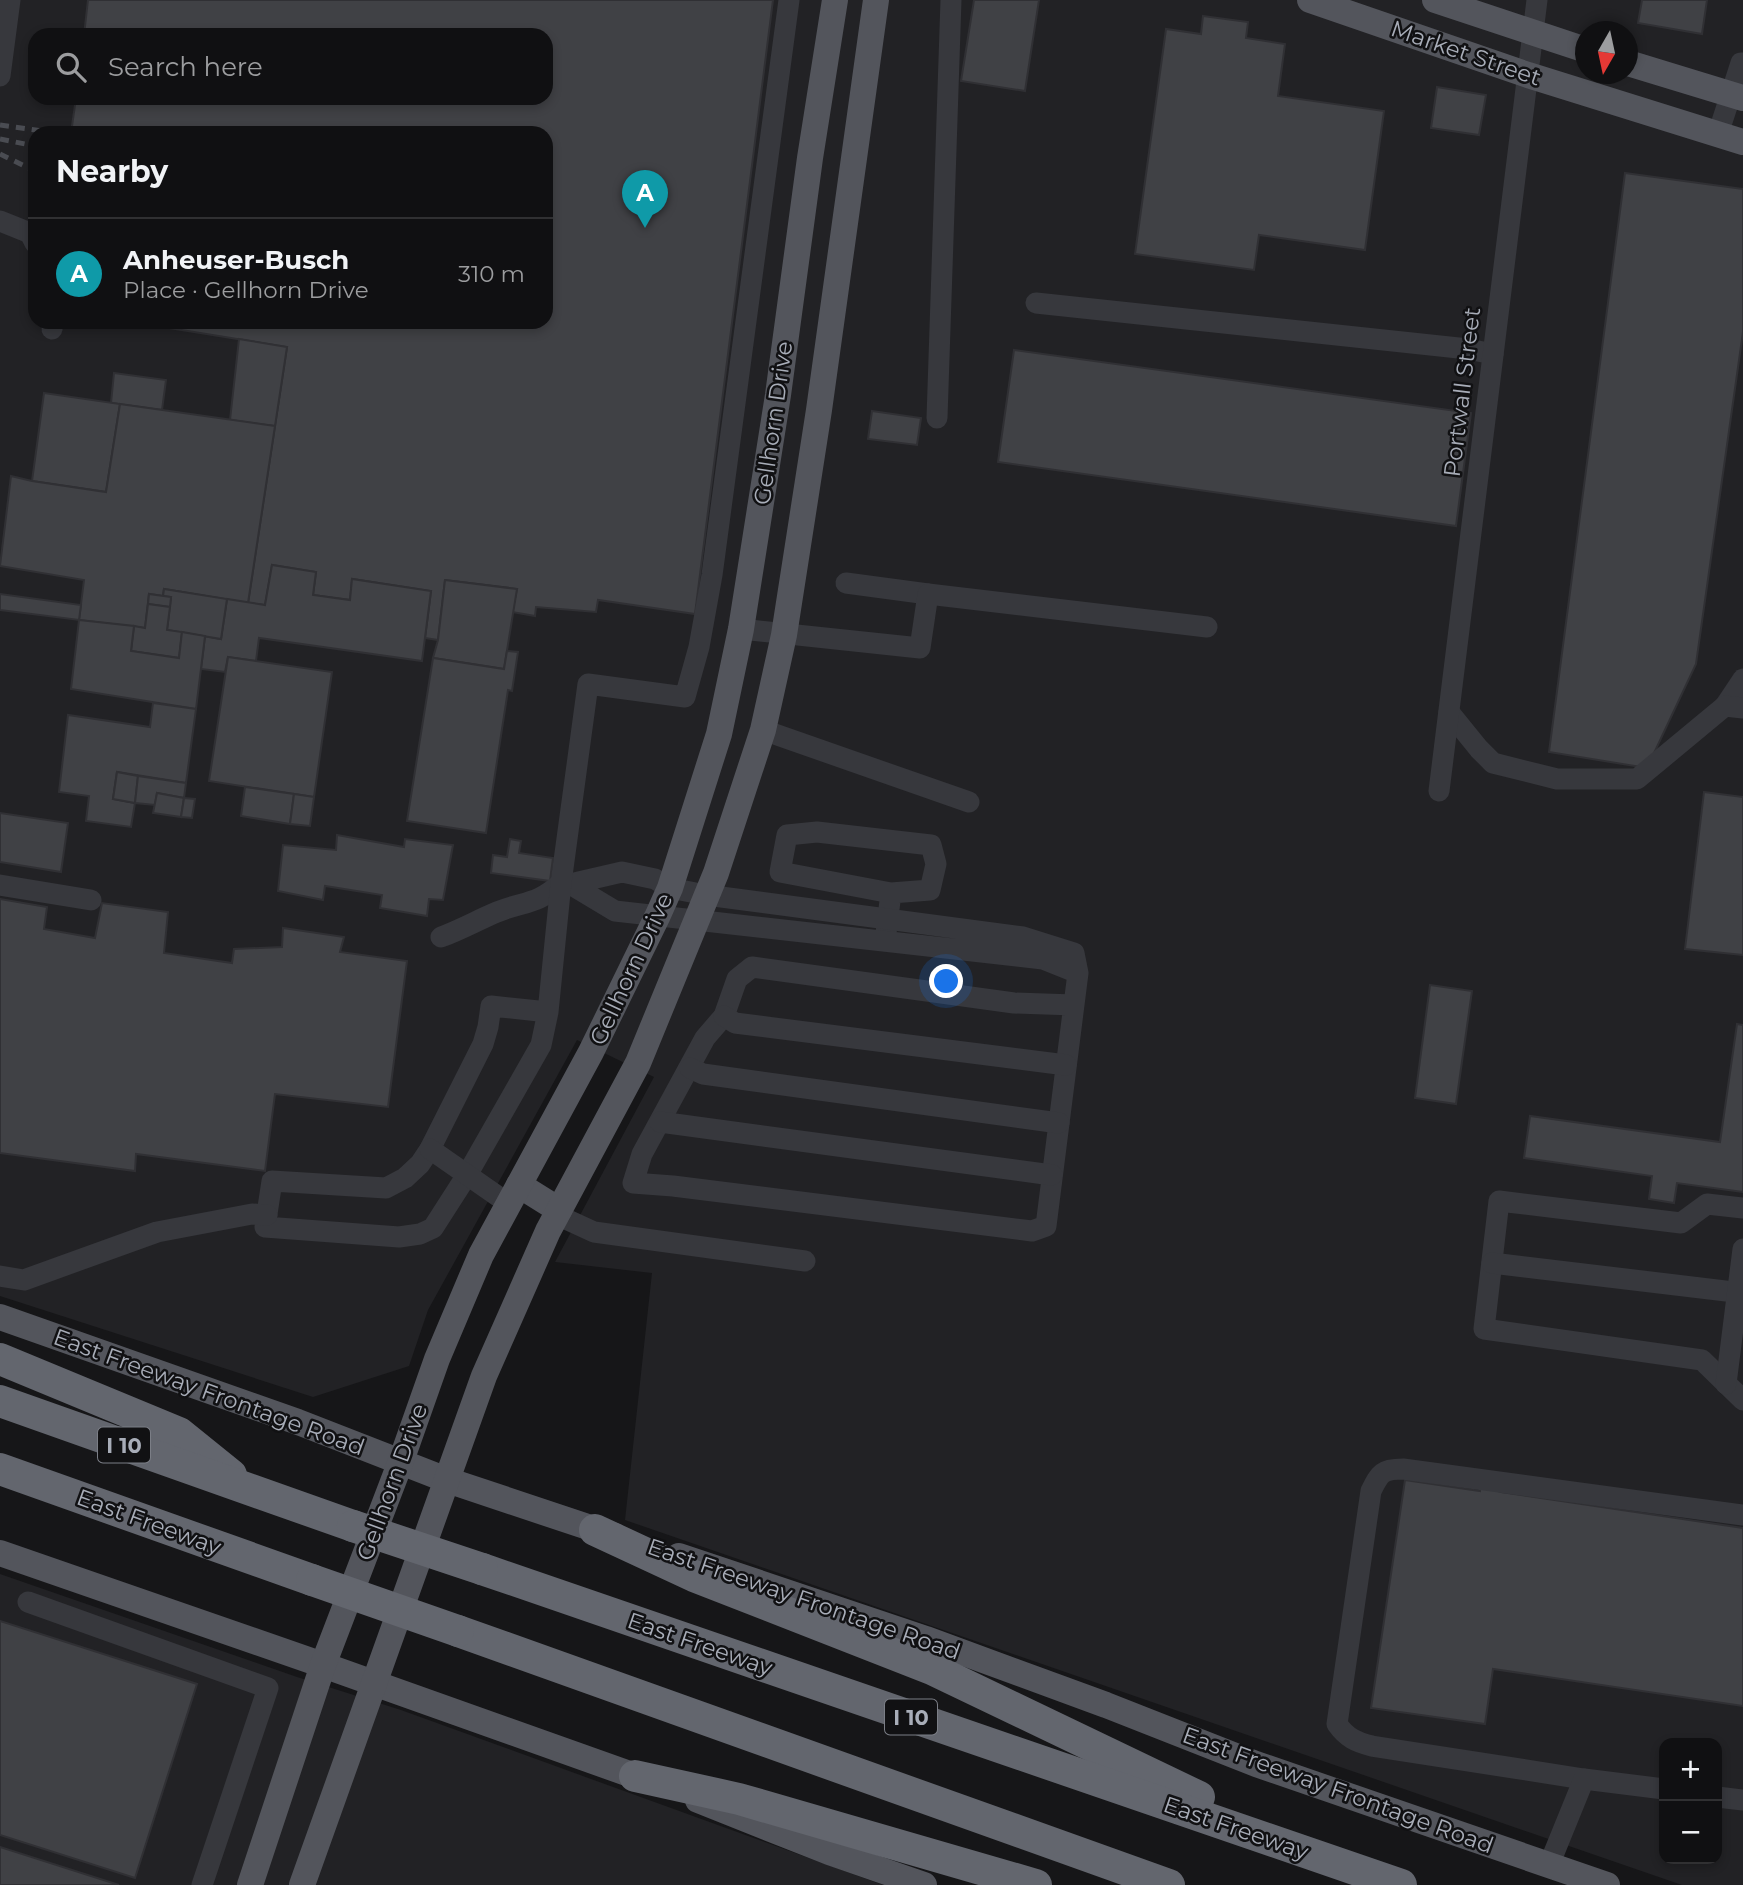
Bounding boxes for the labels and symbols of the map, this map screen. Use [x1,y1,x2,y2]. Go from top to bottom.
street label: Market Street [1387,14,1545,92]
north arrow [1575,21,1638,84]
pin: A [622,170,668,228]
street label: Portwall Street [1438,306,1486,478]
street label: Gellhorn Drive [748,339,798,507]
street label: Gellhorn Drive [583,888,679,1050]
your location [929,964,963,998]
street label: East Freeway Frontage Road [50,1323,368,1461]
street label: Gellhorn Drive [351,1400,433,1564]
road number: I 10 [98,1428,150,1462]
street label: East Freeway [73,1483,225,1561]
street label: East Freeway Frontage Road [644,1532,964,1666]
street label: East Freeway [624,1606,776,1682]
road number: I 10 [885,1700,937,1734]
street label: East Freeway Frontage Road [1179,1721,1497,1859]
street label: East Freeway [1160,1790,1312,1866]

